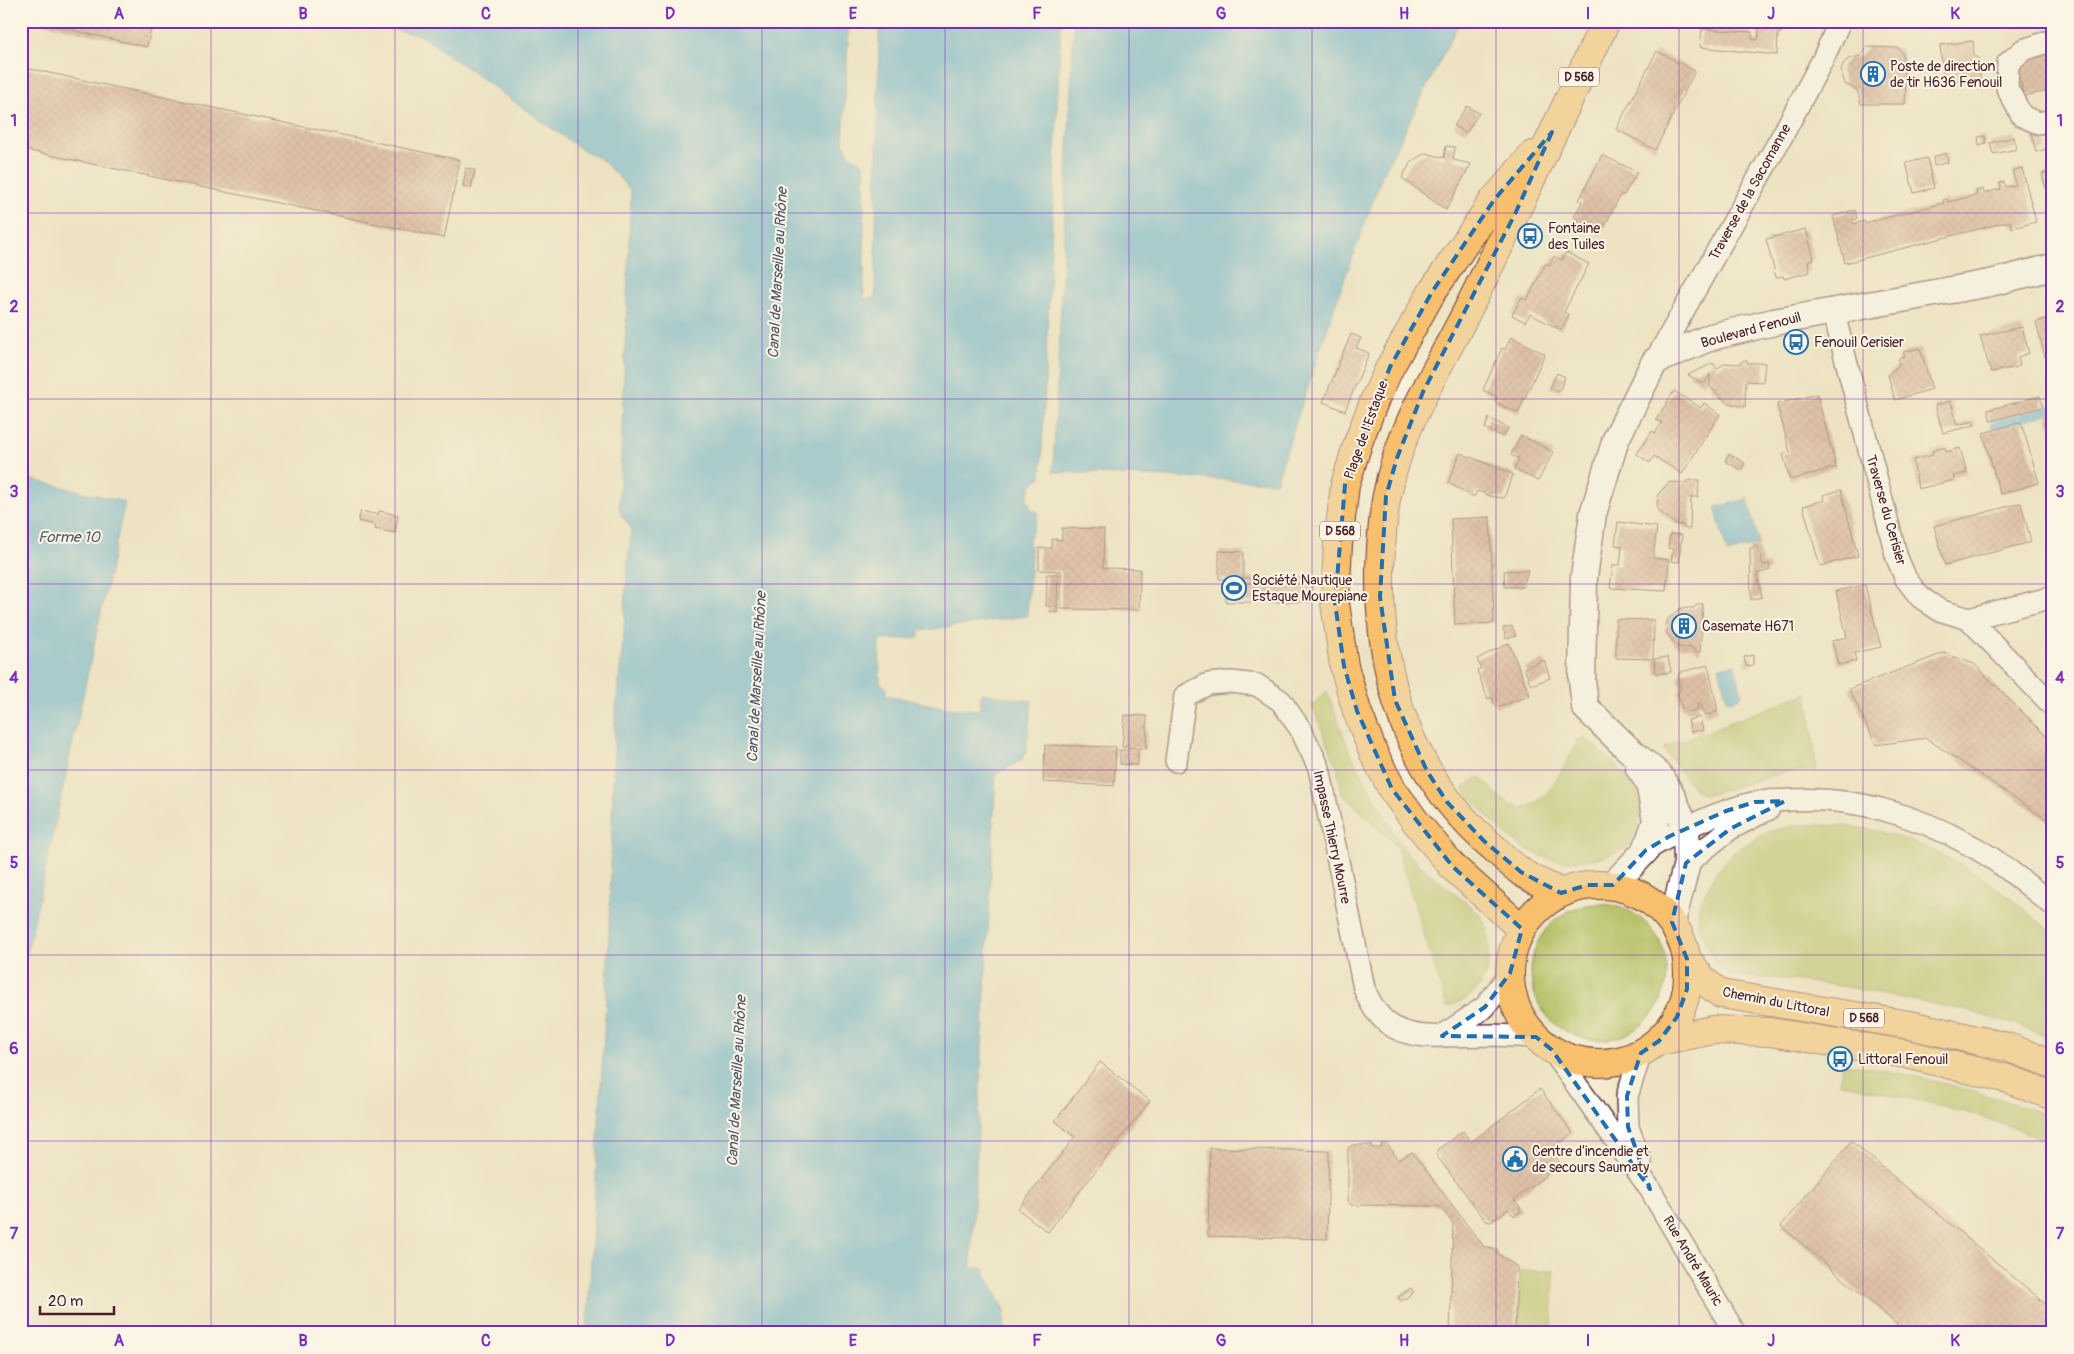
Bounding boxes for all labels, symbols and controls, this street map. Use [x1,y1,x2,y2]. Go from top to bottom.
text: A [114,4,125,24]
text: B [298,4,308,24]
text: C [481,4,491,24]
text: D [665,4,675,24]
text: E [849,4,858,24]
text: F [1032,4,1042,24]
text: G [1216,4,1227,24]
text: H [1399,4,1409,24]
text: I [1586,4,1590,24]
text: J [1767,4,1775,24]
text: K [1950,4,1960,24]
place label: Poste de direction de tir H636 Fenouil [1890,58,2002,91]
building icon: Poste de direction de tir H636 Fenouil [1860,61,1886,87]
road number: D 568 [1559,68,1599,86]
text: 1 [11,111,17,131]
text: 1 [2057,111,2063,131]
street label: Traverse de la Sacomanne [1705,121,1795,263]
water label: Canal de Marseille au Rhône [764,185,792,359]
place label: Fontaine des Tuiles [1548,220,1605,253]
bus stop icon: Fontaine des Tuiles [1517,223,1543,249]
text: 2 [10,297,19,317]
text: 2 [2056,297,2065,317]
street label: Boulevard Fenouil [1699,308,1803,352]
bus stop icon: Fenouil Cerisier [1783,329,1809,355]
place label: Fenouil Cerisier [1814,334,1904,351]
street label: Plage de l'Estaque [1340,378,1392,482]
street label: Traverse du Cerisier [1862,453,1910,567]
text: 3 [10,482,19,502]
text: 3 [2056,482,2065,502]
road number: D 568 [1320,522,1360,540]
water label: Forme 10 [38,528,102,547]
place label: Société Nautique Estaque Mourepiane [1252,572,1368,605]
sports icon: Société Nautique Estaque Mourepiane [1221,575,1247,601]
water label: Canal de Marseille au Rhône [743,589,771,763]
building icon: Casemate H671 [1671,613,1697,639]
place label: Casemate H671 [1702,618,1794,635]
text: 4 [9,668,19,688]
text: 4 [2055,668,2065,688]
street label: Impasse Thierry Mourre [1310,769,1354,905]
text: 5 [10,853,19,873]
text: 5 [2056,853,2065,873]
street label: Chemin du Littoral [1721,983,1831,1021]
water label: Canal de Marseille au Rhône [723,993,751,1167]
road number: D 568 [1844,1008,1884,1028]
text: 6 [9,1039,19,1059]
text: 6 [2055,1039,2065,1059]
bus stop icon: Littoral Fenouil [1827,1046,1853,1072]
place label: Littoral Fenouil [1858,1051,1948,1068]
place label: Centre d’incendie et de secours Saumaty [1532,1143,1649,1176]
public building icon: Centre d’incendie et de secours Saumaty [1502,1146,1528,1172]
street label: Rue André Mauric [1659,1213,1727,1309]
text: 7 [10,1224,19,1244]
text: 7 [2056,1224,2065,1244]
scale bar [40,1284,114,1316]
text: 20 m [48,1292,83,1311]
text: A [114,1331,125,1351]
text: B [298,1331,308,1351]
text: C [481,1331,491,1351]
text: D [665,1331,675,1351]
text: E [849,1331,858,1351]
text: F [1032,1331,1042,1351]
text: G [1216,1331,1227,1351]
text: H [1399,1331,1409,1351]
text: I [1586,1331,1590,1351]
text: J [1767,1331,1775,1351]
text: K [1950,1331,1960,1351]

